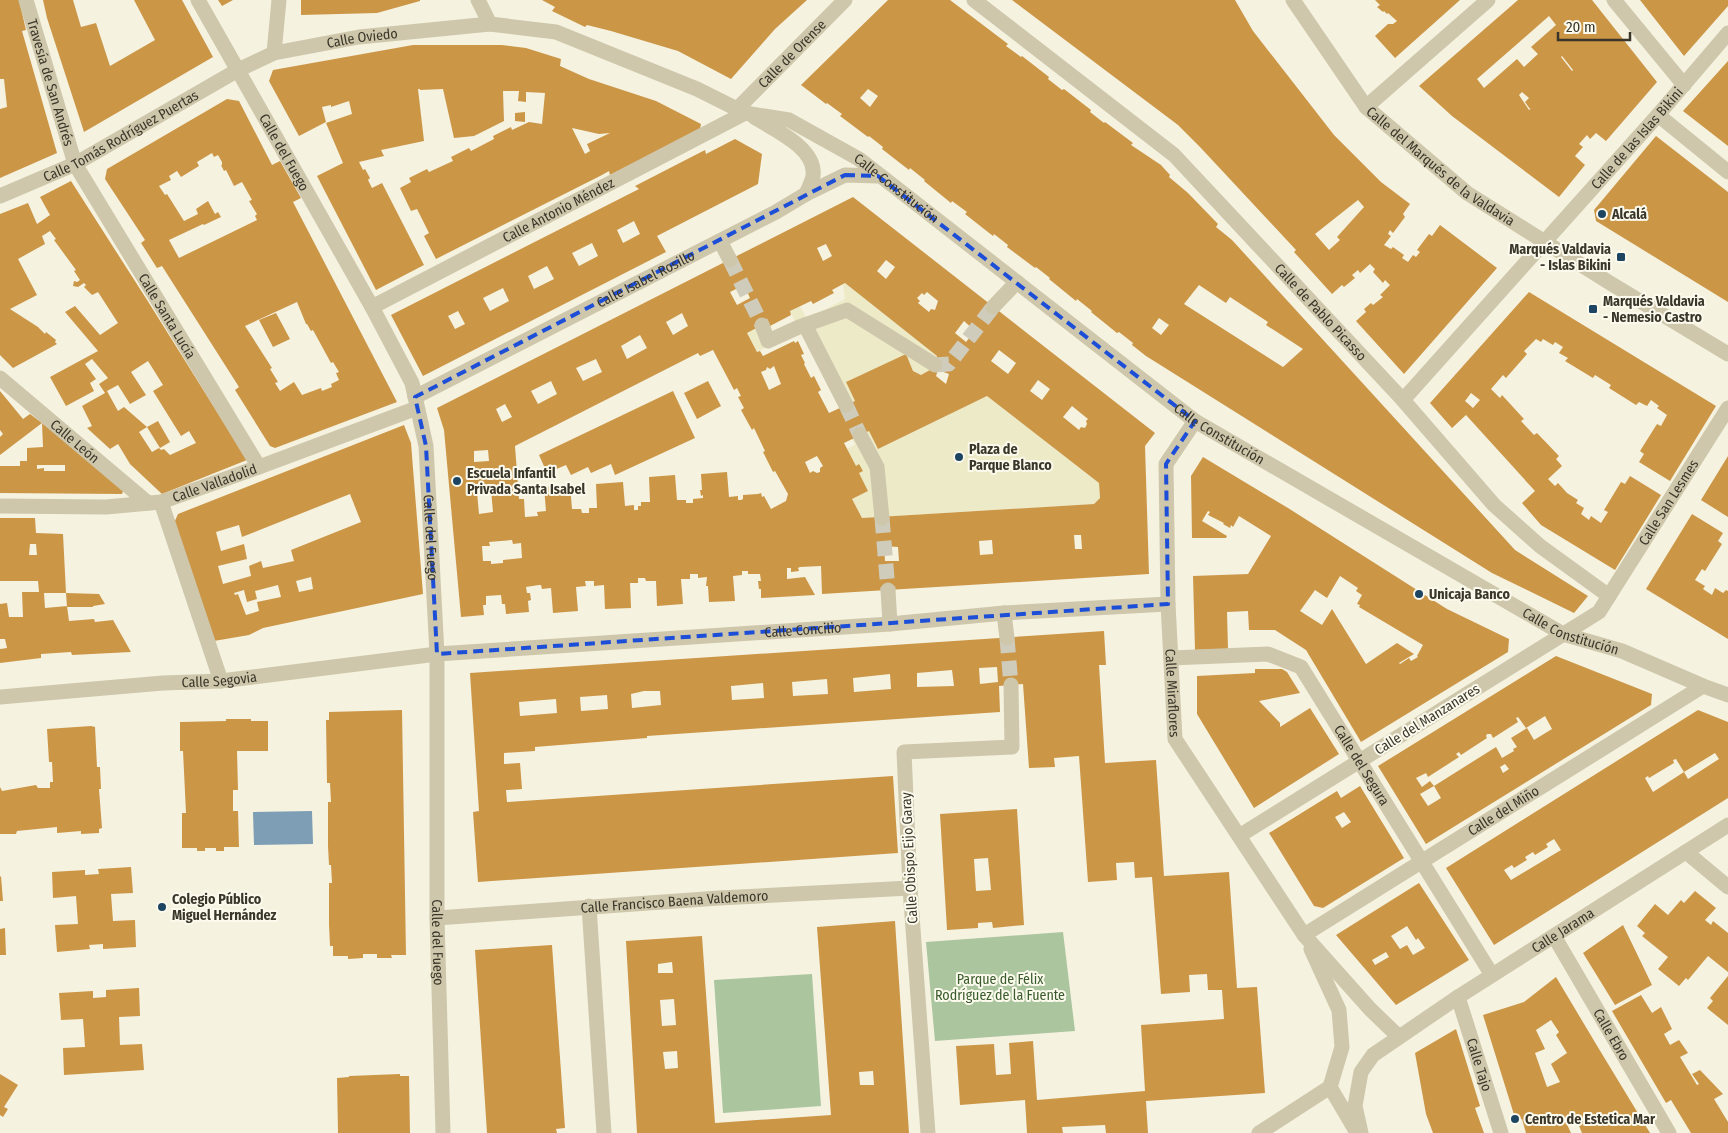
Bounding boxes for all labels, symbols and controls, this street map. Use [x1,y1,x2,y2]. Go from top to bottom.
scale bar [1558,10,1630,42]
street label: Calle de Orense [755,16,830,92]
street label: Travesía de San Andrés [23,17,77,148]
text: 20 m [1566,18,1596,36]
street label: Calle Oviedo [325,25,399,52]
street label: Calle de las Islas Bikini [1588,84,1687,193]
street label: Calle Tomás Rodríguez Puertas [41,87,202,186]
street label: Calle del Marqués de la Valdavia [1363,103,1518,230]
street label: Calle del Fuego [255,111,313,194]
street label: Calle Constitución [851,150,942,227]
street label: Calle Antonio Méndez [500,174,618,247]
place label: Alcalá [1611,206,1647,223]
marker: Alcalá [1596,208,1608,220]
place label: Marqués Valdavia - Islas Bikini [1509,241,1611,274]
street label: Calle Isabel Rosillo [594,247,698,312]
marker: Marqués Valdavia - Islas Bikini [1615,251,1627,263]
street label: Calle de Pablo Picasso [1271,260,1370,365]
street label: Calle Santa Lucía [134,270,199,362]
place label: Marqués Valdavia - Nemesio Castro [1603,293,1705,326]
marker: Marqués Valdavia - Nemesio Castro [1587,303,1599,315]
street label: Calle Constitución [1170,400,1267,468]
street label: Calle León [47,416,103,467]
place label: Plaza de Parque Blanco [969,441,1052,474]
marker: Plaza de Parque Blanco [953,451,965,463]
street label: Calle San Lesmes [1635,456,1702,549]
street label: Calle Valladolid [170,460,259,506]
place label: Escuela Infantil Privada Santa Isabel [467,465,586,498]
marker: Escuela Infantil Privada Santa Isabel [451,475,463,487]
street label: Calle del Fuego [420,494,441,581]
place label: Unicaja Banco [1429,586,1510,603]
marker: Unicaja Banco [1413,588,1425,600]
street label: Calle Constitución [1519,604,1621,659]
street label: Calle Concilio [764,619,842,641]
street label: Calle Miraflores [1161,648,1183,738]
street label: Calle Segovia [181,669,258,691]
street label: Calle del Manzanares [1372,680,1483,759]
street label: Calle del Segura [1330,722,1393,809]
street label: Calle del Miño [1465,782,1542,840]
street label: Calle Obispo Eijo Garay [898,791,921,924]
street label: Calle Francisco Baena Valdemoro [580,887,769,917]
place label: Colegio Público Miguel Hernández [172,891,277,924]
street label: Calle del Fuego [428,899,447,986]
marker: Colegio Público Miguel Hernández [156,901,168,913]
street label: Calle Jarama [1528,904,1598,957]
park label: Parque de Félix Rodríguez de la Fuente [935,971,1065,1004]
street label: Calle Ebro [1589,1006,1633,1064]
street label: Calle Tajo [1463,1036,1495,1093]
place label: Centro de Estetica Mar [1525,1111,1656,1128]
marker: Centro de Estetica Mar [1509,1113,1521,1125]

